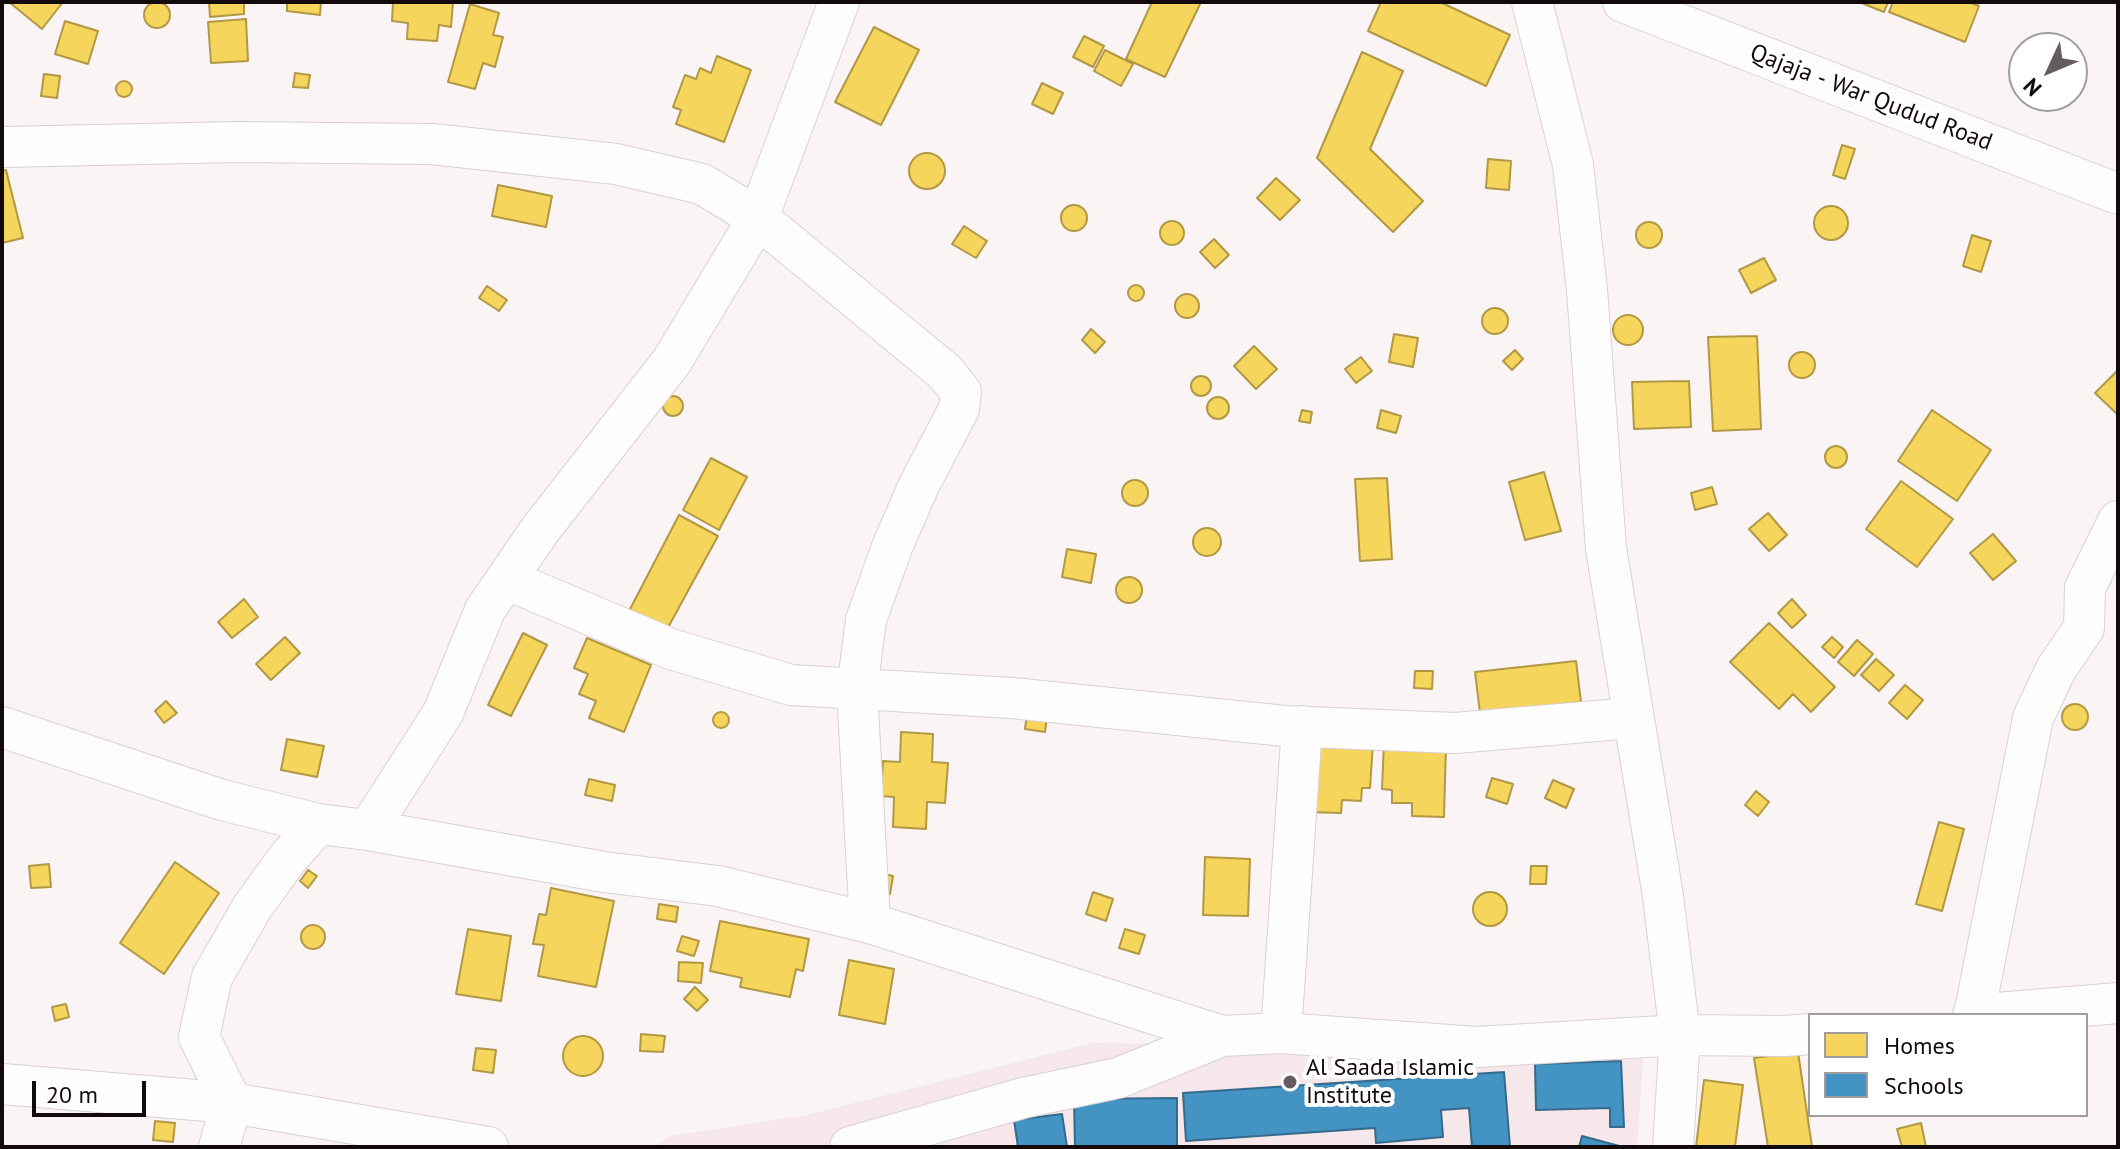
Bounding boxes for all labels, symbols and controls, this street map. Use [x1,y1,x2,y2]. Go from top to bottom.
north arrow [2008,32,2088,112]
street label: Qajaja - War Qudud Road [1746,38,1996,158]
text: N [2017,72,2047,102]
legend [1808,1013,2088,1117]
text: Homes [1884,1030,1955,1061]
place label: Al Saada Islamic Institute [1306,1054,1474,1110]
scale bar [36,1065,150,1115]
text: Schools [1884,1070,1964,1101]
marker: Al Saada Islamic Institute [1281,1073,1299,1091]
text: 20 m [46,1079,98,1110]

